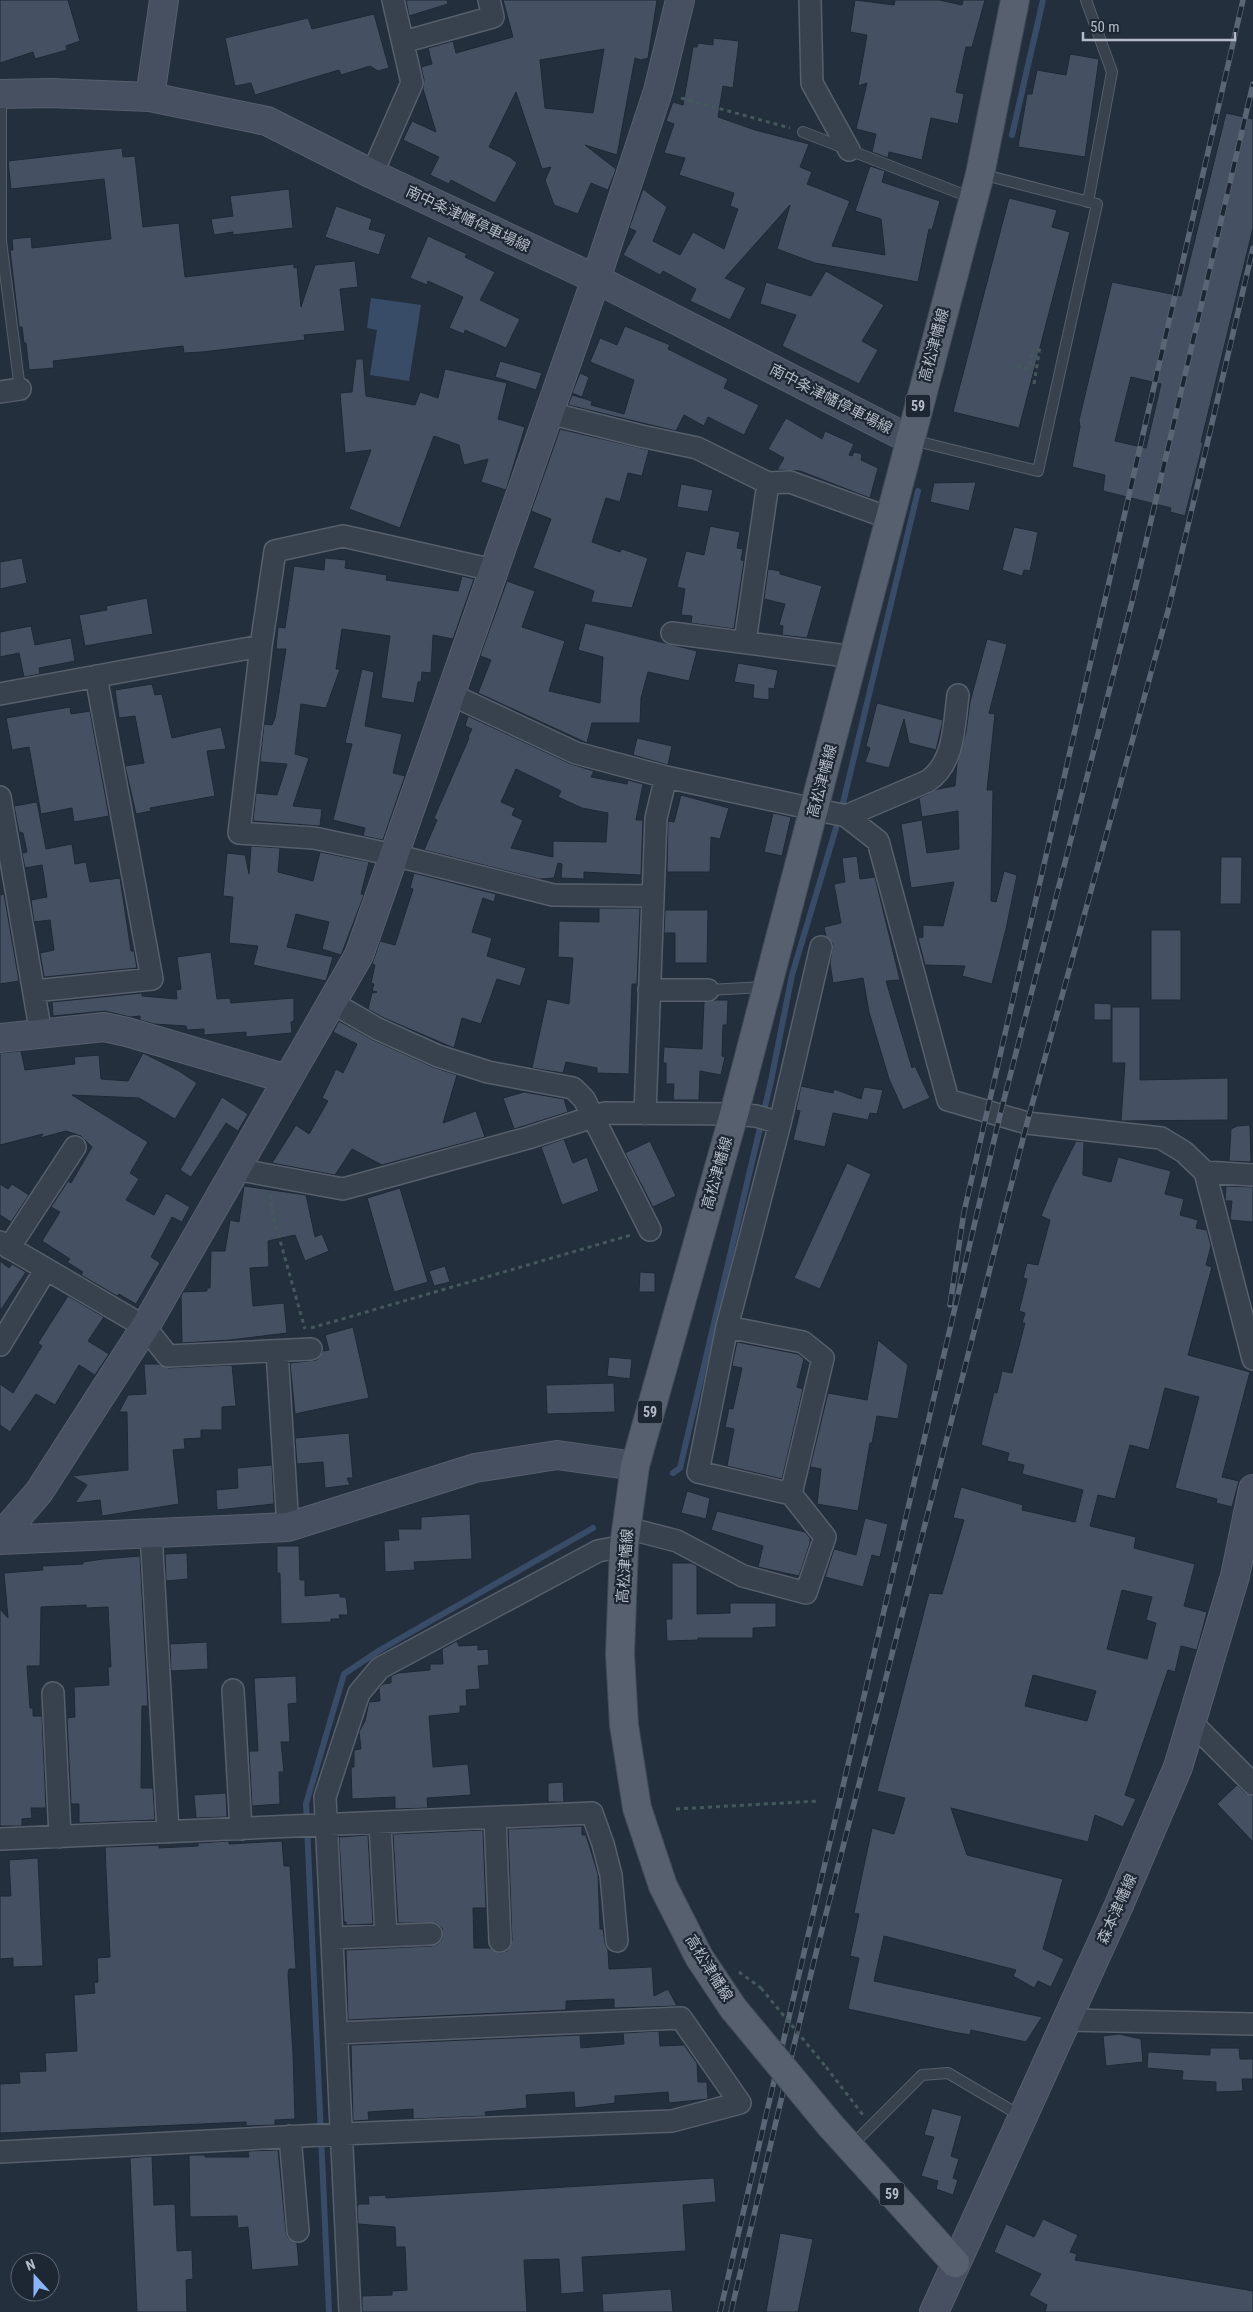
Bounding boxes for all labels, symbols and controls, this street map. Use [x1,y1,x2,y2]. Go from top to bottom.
scale bar [1083,10,1236,42]
text: 50 m [1090,18,1120,36]
street label: 南中条津幡停車場線 [403,182,533,256]
street label: 高松津幡線 [916,306,952,384]
street label: 南中条津幡停車場線 [767,360,895,438]
road number: 59 [906,394,930,418]
street label: 高松津幡線 [804,742,840,820]
street label: 高松津幡線 [698,1134,736,1212]
road number: 59 [638,1400,662,1424]
street label: 高松津幡線 [613,1528,637,1604]
street label: 森本津幡線 [1094,1871,1140,1947]
street label: 高松津幡線 [681,1931,737,2005]
road number: 59 [880,2182,904,2206]
north arrow [10,2252,60,2302]
text: N [23,2256,37,2274]

